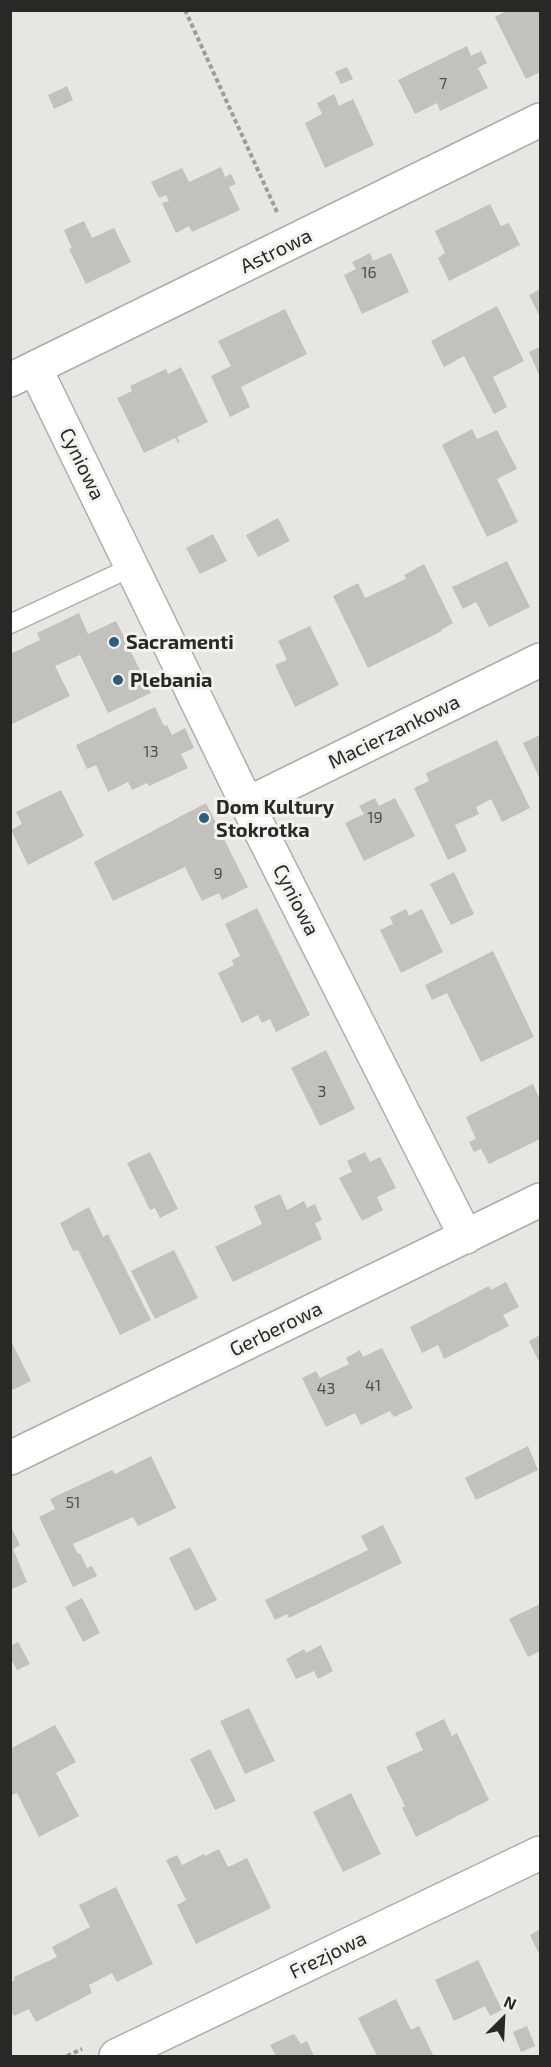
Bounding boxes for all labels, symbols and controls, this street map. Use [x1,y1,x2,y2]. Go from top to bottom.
house number: 7 [439,74,447,94]
street label: Astrowa [236,223,316,279]
house number: 16 [361,263,377,283]
street label: Cyniowa [54,424,110,504]
place label: Sacramenti [126,630,234,654]
marker: Sacramenti [107,635,121,649]
place label: Plebania [130,668,212,692]
marker: Plebania [111,673,125,687]
street label: Macierzankowa [324,690,464,774]
house number: 13 [143,742,159,762]
place label: Dom Kultury Stokrotka [216,795,334,842]
house number: 19 [367,808,383,828]
marker: Dom Kultury Stokrotka [197,811,211,825]
street label: Cyniowa [268,860,324,940]
house number: 9 [213,864,223,884]
house number: 3 [318,1082,326,1102]
street label: Gerberowa [226,1296,326,1362]
house number: 41 [365,1376,381,1396]
house number: 43 [317,1379,335,1399]
house number: 51 [66,1493,80,1513]
street label: Frezjowa [286,1926,370,1984]
north arrow [473,1989,533,2049]
text: N [501,1991,520,2013]

